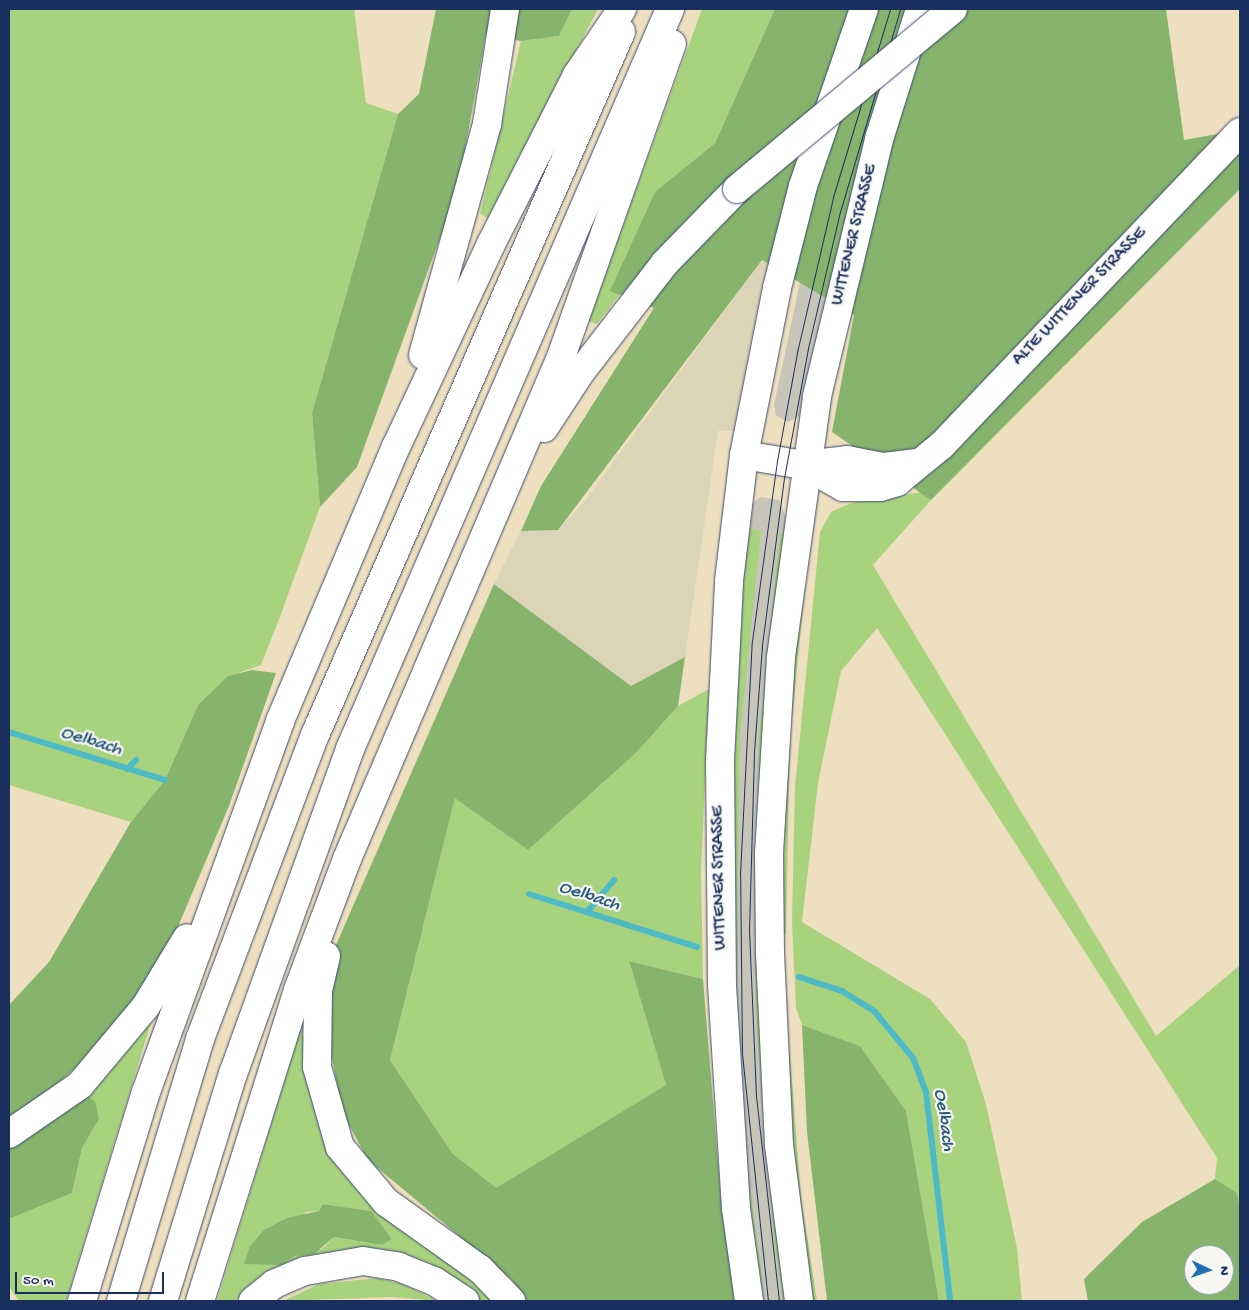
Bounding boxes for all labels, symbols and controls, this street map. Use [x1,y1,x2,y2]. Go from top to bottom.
street label: WITTENER STRASSE [827,162,883,308]
street label: ALTE WITTENER STRASSE [1008,223,1152,371]
water label: Oelbach [58,722,124,762]
street label: WITTENER STRASSE [708,806,732,950]
water label: Oelbach [556,876,622,918]
water label: Oelbach [927,1087,959,1153]
north arrow [1184,1245,1234,1295]
scale bar [18,1262,166,1294]
text: N [1215,1266,1232,1276]
text: 50 m [23,1272,54,1290]

